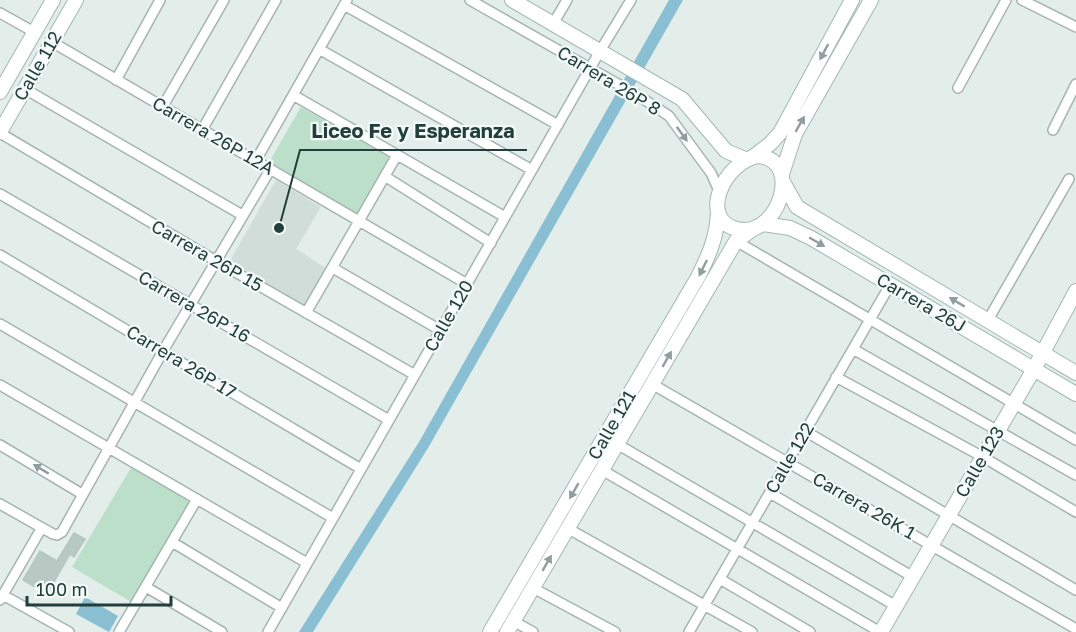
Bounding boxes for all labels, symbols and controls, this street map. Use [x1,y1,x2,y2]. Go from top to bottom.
street label: Calle 112 [8,27,66,104]
street label: Carrera 26P 8 [554,41,665,120]
one-way arrow [819,43,829,60]
street label: Carrera 26P 12A [149,91,278,179]
callout: Liceo Fe y Esperanza [300,112,527,150]
one-way arrow [795,116,805,133]
text: Liceo Fe y Esperanza [311,118,515,142]
one-way arrow [676,126,688,142]
street label: Carrera 26P 15 [148,214,267,296]
one-way arrow [809,237,826,247]
one-way arrow [698,259,707,276]
street label: Carrera 26P 16 [135,265,254,347]
street label: Carrera 26J [873,268,970,337]
street label: Calle 120 [419,276,477,355]
one-way arrow [948,297,965,307]
street label: Carrera 26P 17 [123,320,240,403]
one-way arrow [661,351,672,367]
street label: Calle 121 [582,386,640,463]
street label: Calle 122 [760,418,818,497]
street label: Calle 123 [950,422,1008,501]
one-way arrow [33,464,49,475]
street label: Carrera 26K 1 [809,467,920,544]
one-way arrow [568,483,579,499]
one-way arrow [542,554,552,571]
scale bar [27,569,171,607]
text: 100 m [36,578,87,600]

